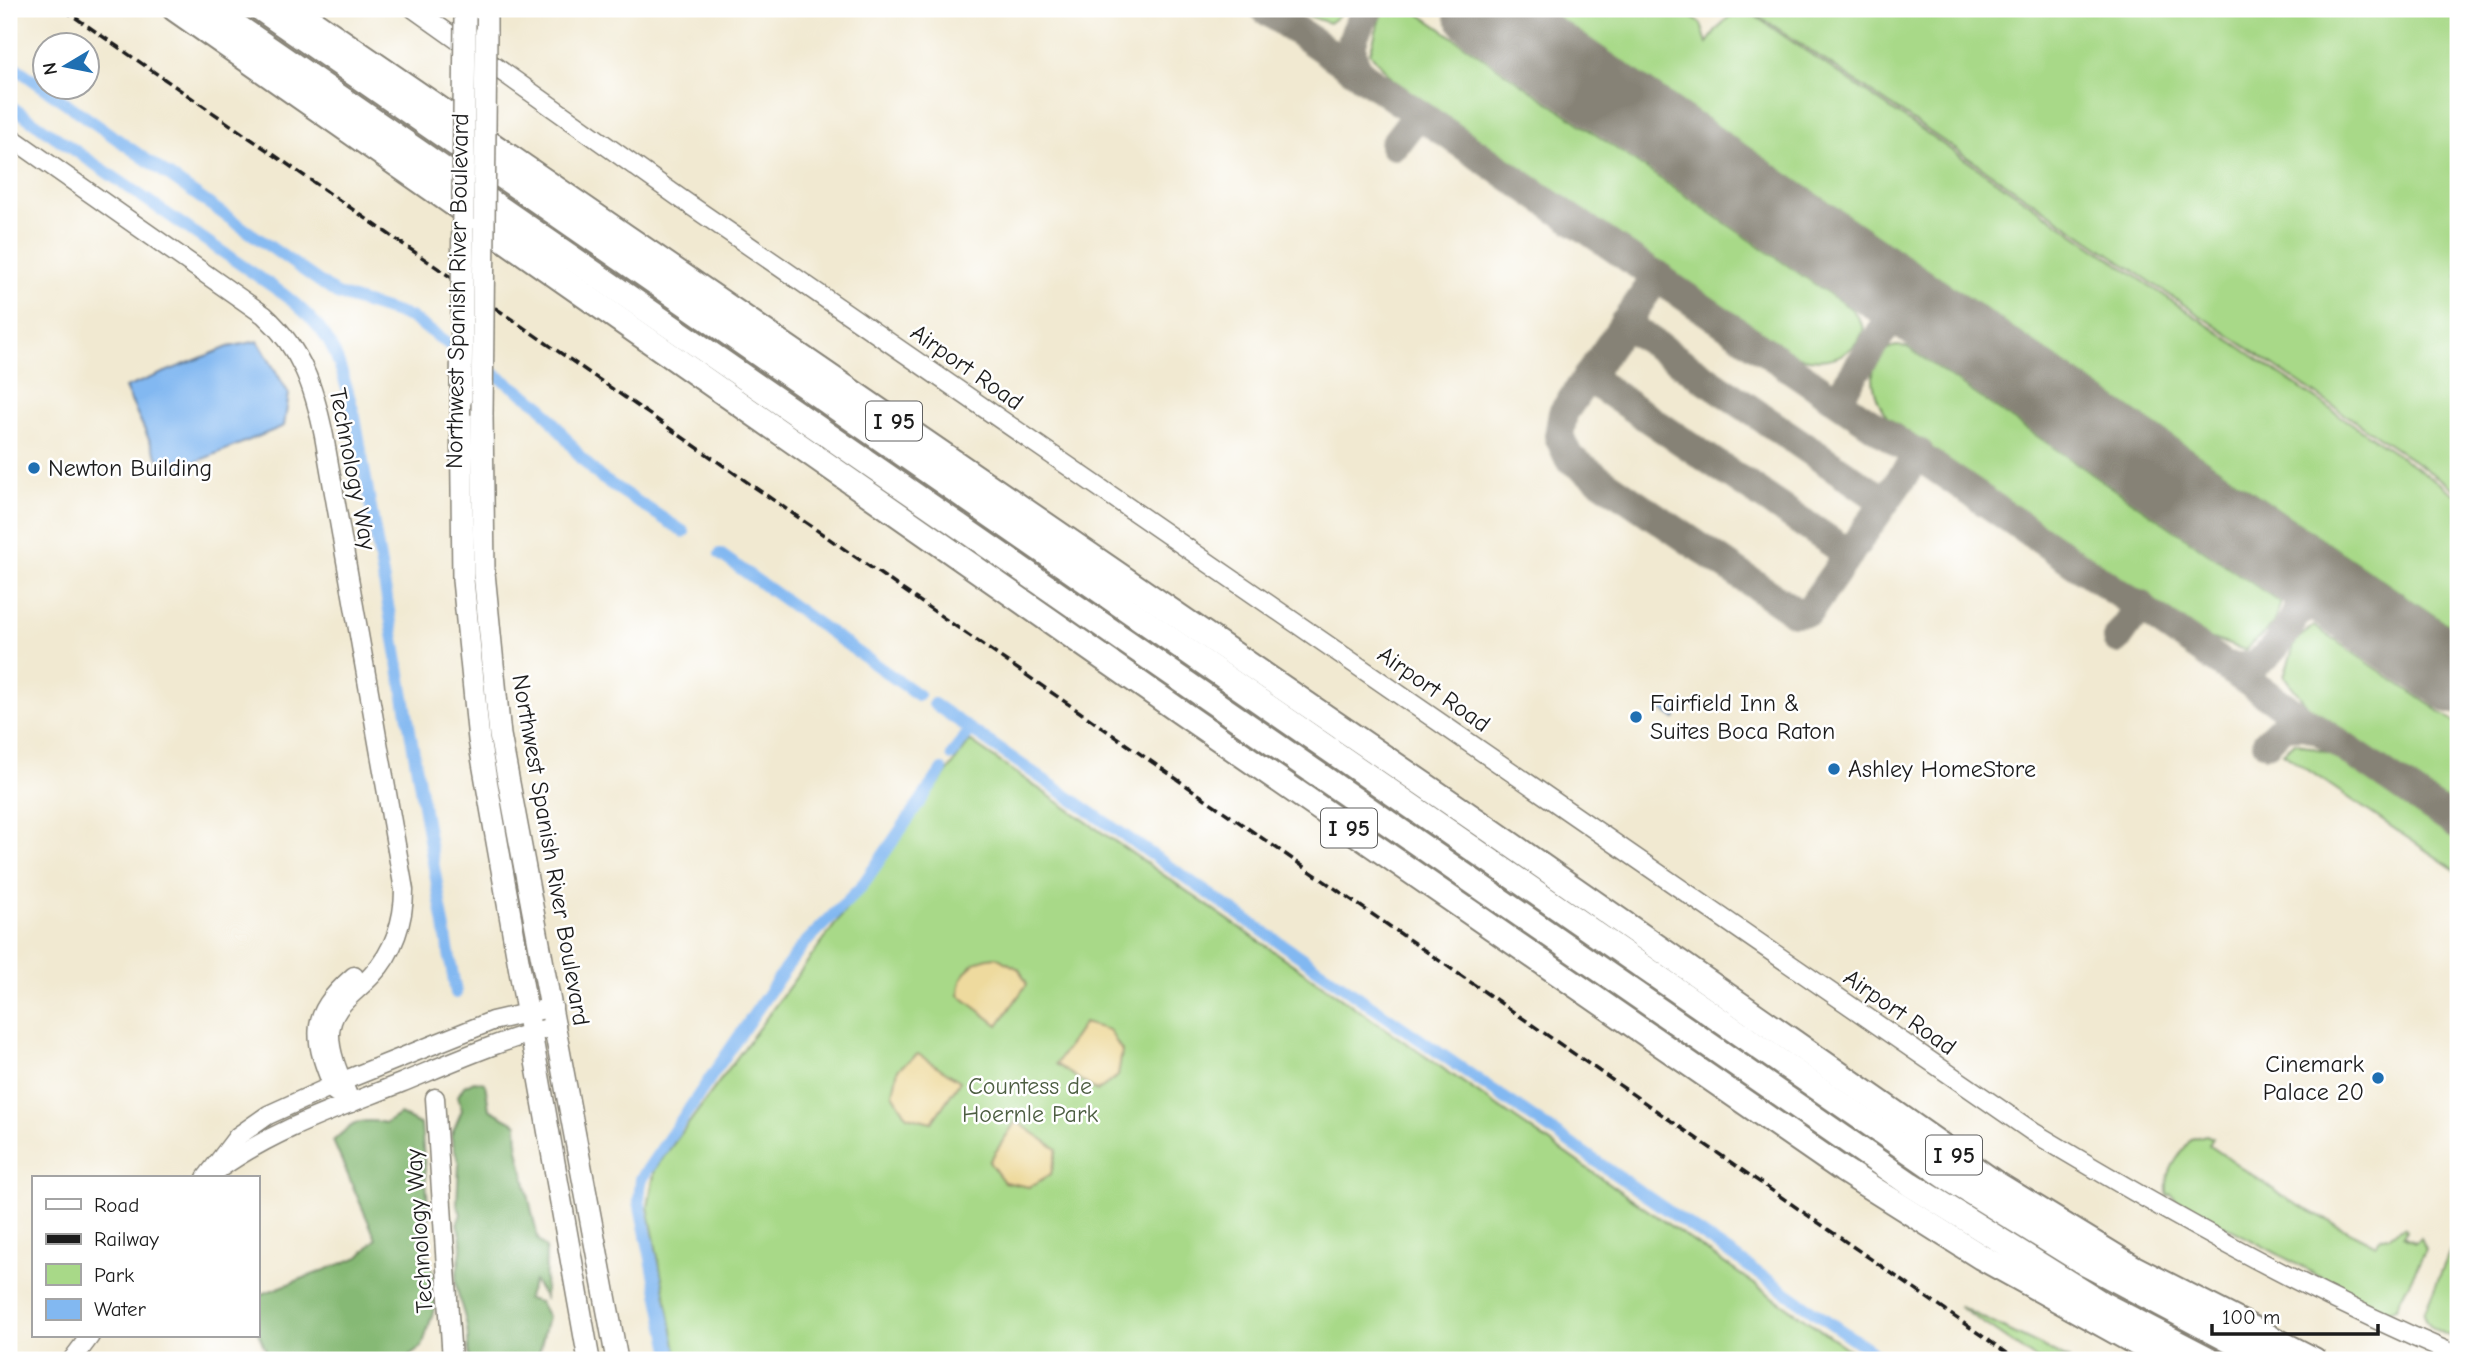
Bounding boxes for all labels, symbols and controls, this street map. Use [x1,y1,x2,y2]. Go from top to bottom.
north arrow [32,32,102,102]
text: N [38,61,62,77]
street label: Northwest Spanish River Boulevard [440,113,474,469]
street label: Airport Road [905,318,1029,416]
street label: Technology Way [324,385,383,553]
road number: I 95 [866,402,922,440]
place label: Newton Building [48,454,212,482]
marker: Newton Building [26,460,42,476]
street label: Airport Road [1372,640,1496,738]
street label: Northwest Spanish River Boulevard [506,672,596,1028]
place label: Fairfield Inn & Suites Boca Raton [1650,689,1835,745]
marker: Fairfield Inn & Suites Boca Raton [1628,709,1644,725]
place label: Ashley HomeStore [1848,755,2036,783]
marker: Ashley HomeStore [1826,761,1842,777]
road number: I 95 [1321,808,1377,848]
street label: Airport Road [1838,963,1962,1061]
place label: Cinemark Palace 20 [2263,1050,2364,1106]
marker: Cinemark Palace 20 [2370,1070,2386,1086]
park label: Countess de Hoernle Park [962,1072,1098,1128]
road number: I 95 [1926,1136,1982,1174]
street label: Technology Way [399,1148,439,1314]
legend [32,1176,259,1338]
text: Road [94,1193,139,1217]
text: Railway [94,1227,159,1251]
text: Park [94,1263,134,1287]
scale bar [2212,1292,2378,1336]
text: Water [94,1297,147,1321]
text: 100 m [2222,1305,2280,1329]

